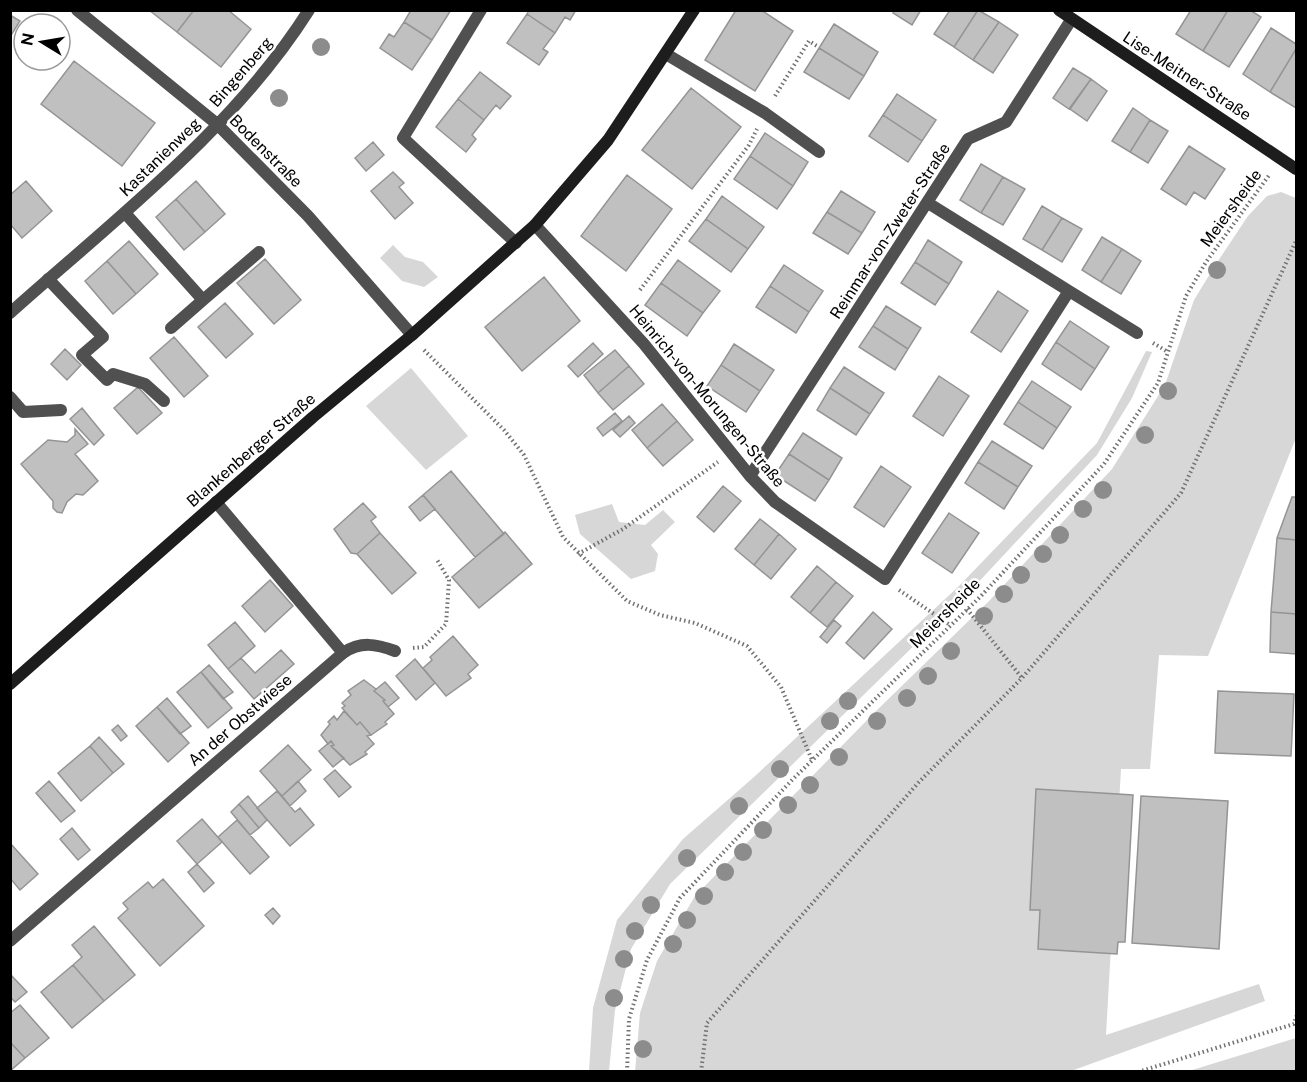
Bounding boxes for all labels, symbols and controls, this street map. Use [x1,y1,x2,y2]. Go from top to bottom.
north arrow [12,12,72,72]
street label: Lise-Meitner-Straße [1119,27,1255,125]
text: N [17,31,38,47]
street label: Bingenberg [205,33,277,111]
street label: Bodenstraße [226,111,306,191]
street label: Kastanienweg [116,114,204,200]
street label: Reinmar-von-Zweter-Straße [826,140,954,322]
street label: Meiersheide [1196,165,1266,251]
street label: Heinrich-von-Morungen-Straße [625,301,789,491]
street label: Blankenberger Straße [183,389,319,511]
street label: Meiersheide [906,574,984,652]
street label: An der Obstwiese [184,670,296,770]

